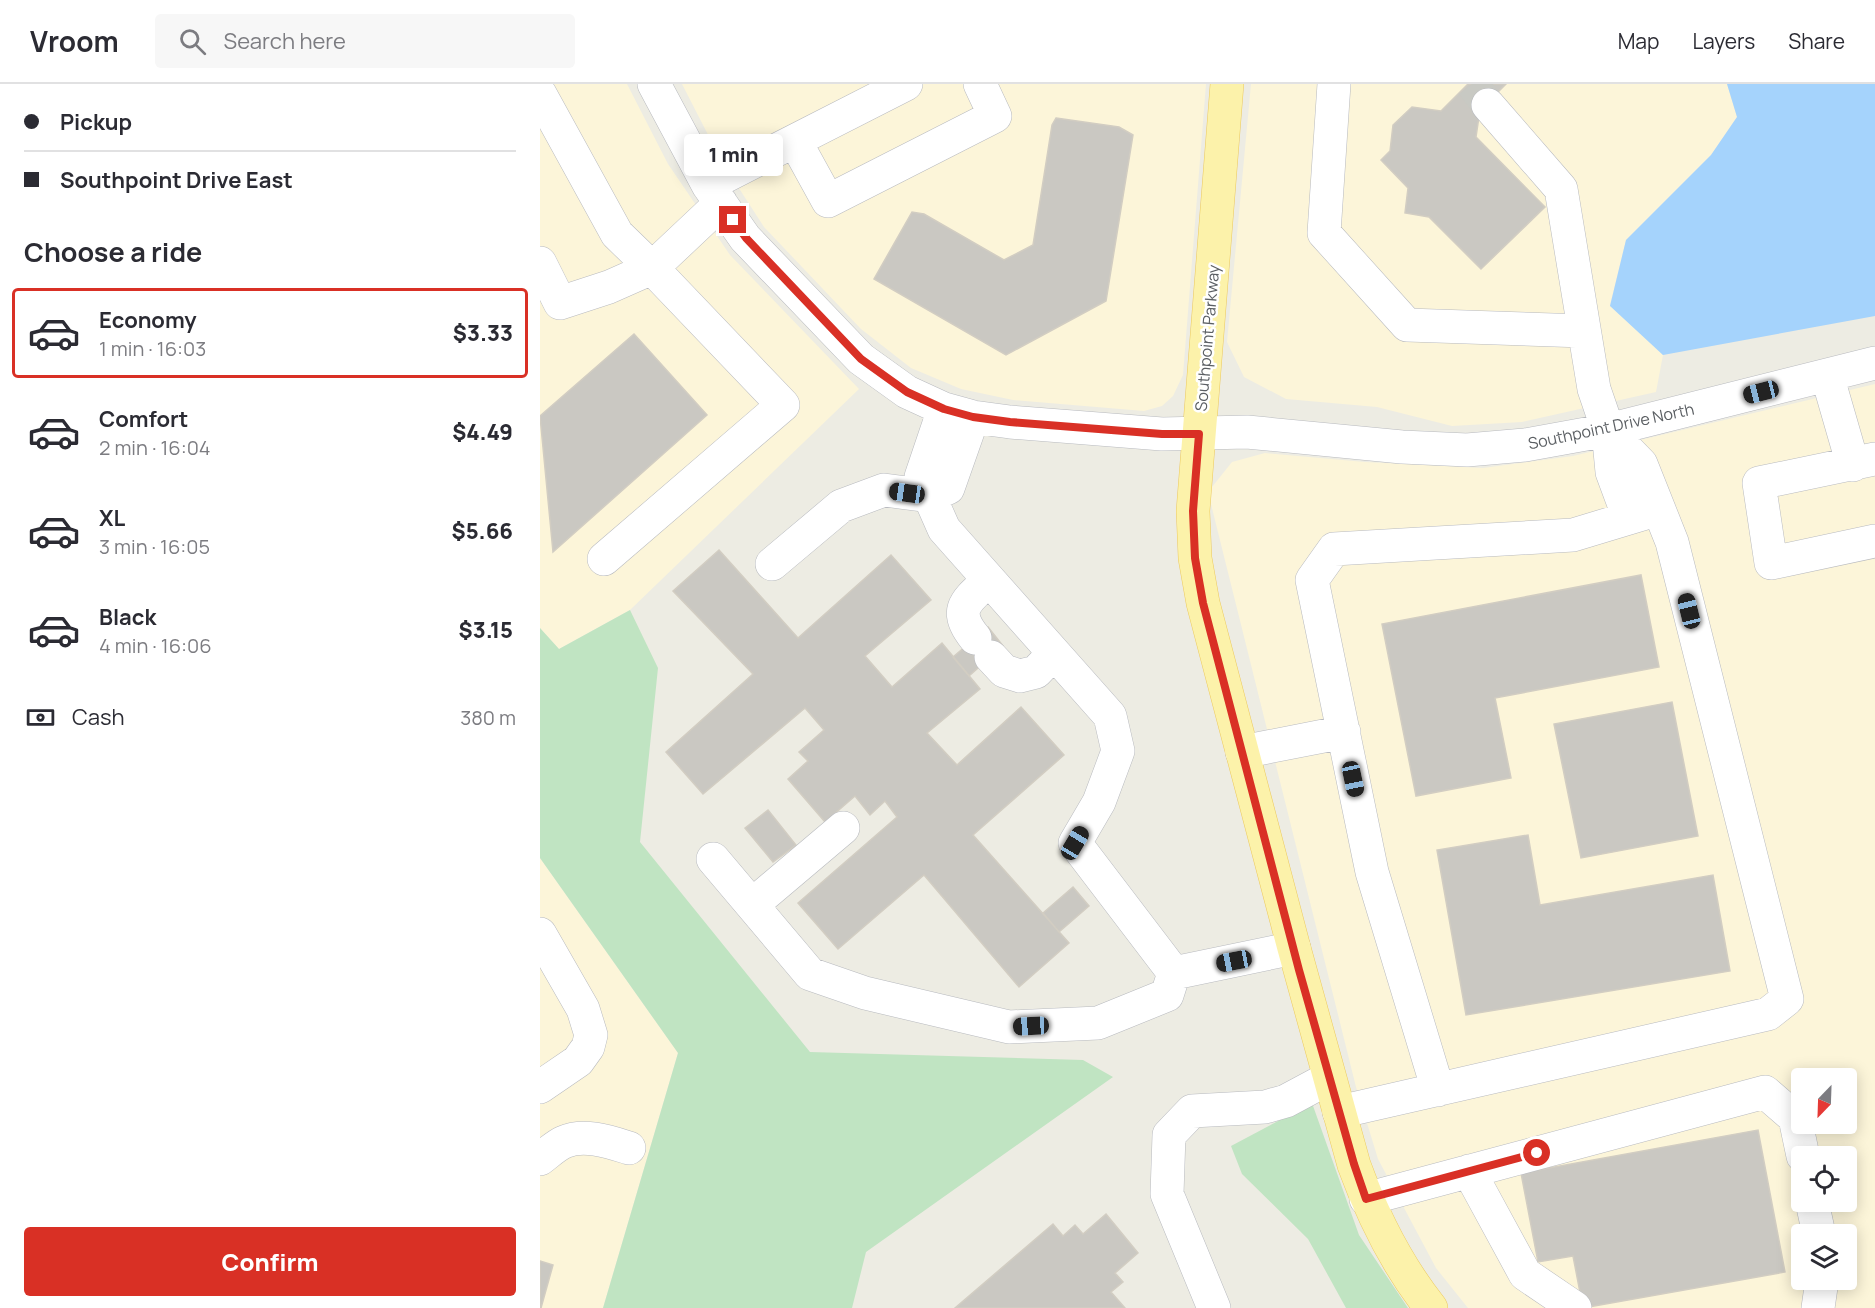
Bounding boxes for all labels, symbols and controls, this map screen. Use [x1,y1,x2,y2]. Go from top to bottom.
search box [155,14,575,68]
text: Vroom [30,22,119,60]
icon: search [176,25,209,58]
text: Search here [224,26,346,56]
text: Map [1618,27,1659,55]
text: Layers [1692,27,1755,55]
text: Share [1788,27,1845,55]
text: Pickup [60,107,132,137]
callout: 1 min [684,133,782,175]
text: 1 min [708,141,759,168]
text: Southpoint Drive East [60,165,293,195]
route end [719,206,746,233]
text: Choose a ride [24,233,202,270]
street label: Southpoint Parkway [1190,263,1224,412]
text: Economy [99,305,197,335]
icon: car [27,306,81,360]
text: $3.33 [453,318,513,348]
text: 1 min · 16:03 [99,335,206,362]
car [1741,379,1781,405]
street label: Southpoint Drive North [1526,398,1696,454]
text: Comfort [99,404,188,434]
icon: car [27,405,81,459]
text: $4.49 [452,417,513,447]
text: 2 min · 16:04 [99,434,211,461]
car [888,482,926,504]
text: XL [99,503,125,533]
icon: car [27,504,81,558]
text: $5.66 [452,516,513,546]
text: 3 min · 16:05 [99,533,210,560]
car [1676,591,1702,631]
text: Black [99,602,156,632]
icon: car [27,603,81,657]
text: $3.15 [459,615,513,645]
text: 4 min · 16:06 [99,632,212,659]
icon: cash [24,701,57,734]
text: Cash [72,702,125,732]
text: 380 m [460,704,516,731]
car [1340,760,1366,798]
car [1058,823,1092,863]
car [1215,949,1253,973]
car [1013,1016,1049,1036]
north arrow [1791,1068,1857,1134]
map controls [1791,1068,1857,1290]
route start [1523,1139,1550,1166]
button: locate [1791,1146,1857,1212]
button: layers [1791,1224,1857,1290]
button: Confirm [24,1227,516,1296]

